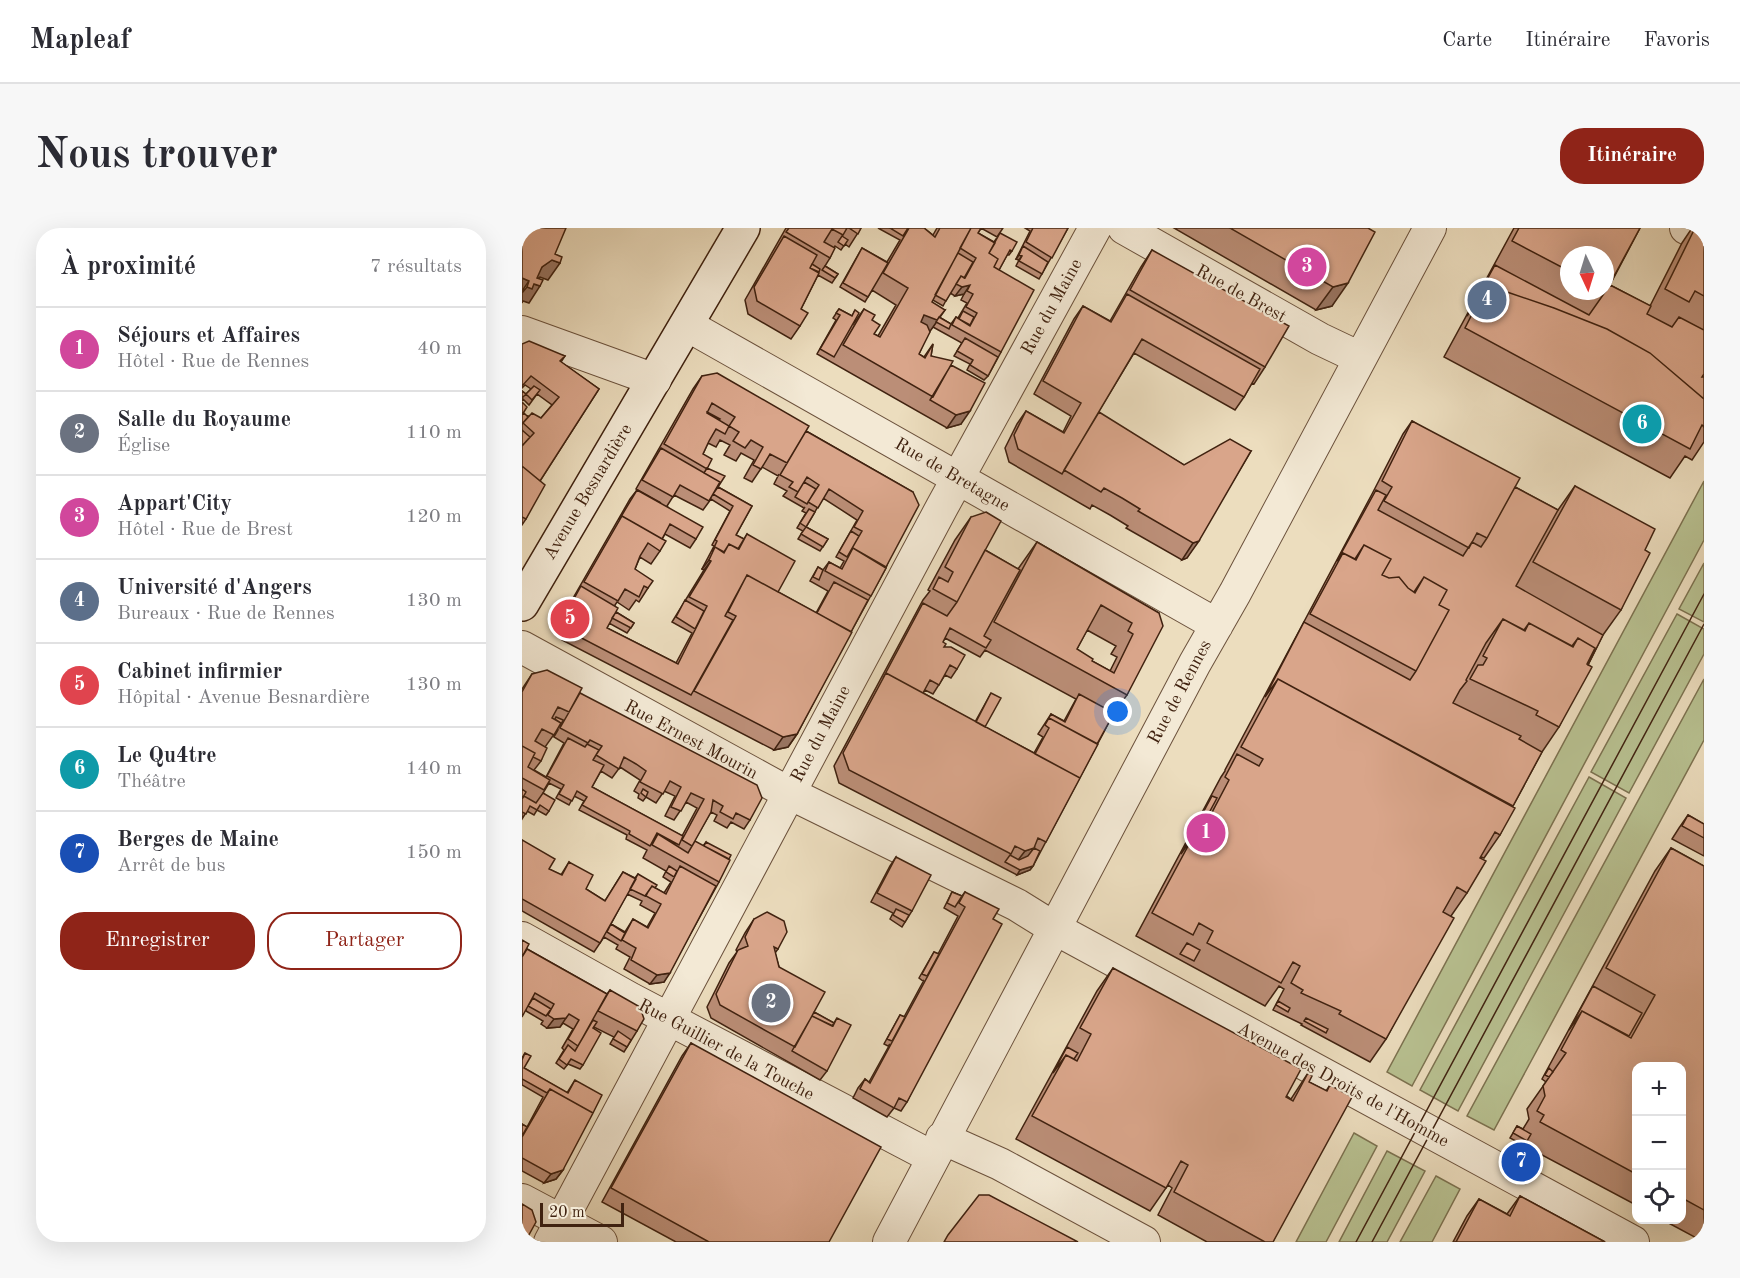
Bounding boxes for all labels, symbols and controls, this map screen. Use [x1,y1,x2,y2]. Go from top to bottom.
text: Mapleaf [30,27,130,55]
text: Carte [1442,30,1492,51]
text: Itinéraire [1525,30,1611,51]
text: Favoris [1644,30,1710,51]
button: Itinéraire [1560,128,1704,184]
text: Nous trouver [36,135,278,177]
pin: 3 [1288,244,1326,290]
north arrow [1560,246,1614,300]
text: À proximité [60,254,196,280]
street label: Rue du Maine [1018,256,1086,358]
text: 7 résultats [370,257,462,277]
street label: Rue de Brest [1193,262,1289,326]
pin: 4 [1468,278,1506,322]
text: Séjours et Affaires [117,325,300,347]
text: 1 [74,339,85,359]
text: 40 m [417,339,462,359]
text: Hôtel · Rue de Rennes [117,352,309,372]
pin: 6 [1622,402,1662,446]
text: Salle du Royaume [117,409,291,431]
street label: Avenue Besnardière [540,421,636,563]
text: 2 [74,423,85,443]
text: 110 m [406,423,462,443]
street label: Rue de Bretagne [891,435,1013,515]
text: Église [117,436,170,456]
text: Appart'City [117,493,232,515]
text: 3 [74,507,85,527]
text: 120 m [406,507,462,527]
text: Hôtel · Rue de Brest [117,520,293,540]
text: Université d'Angers [117,577,312,599]
text: 4 [74,591,85,611]
text: 130 m [406,591,462,611]
pin: 5 [550,596,590,642]
text: Bureaux · Rue de Rennes [117,604,335,624]
street label: Rue de Rennes [1145,637,1215,747]
text: Cabinet infirmier [117,661,282,683]
text: 5 [74,675,85,695]
text: 130 m [406,675,462,695]
street label: Rue du Maine [788,683,854,785]
text: Hôpital · Avenue Besnardière [117,688,370,708]
street label: Rue Ernest Mourin [621,697,761,783]
your location [1103,697,1132,726]
text: Le Qu4tre [117,745,217,767]
text: 6 [74,759,85,779]
text: 140 m [406,759,462,779]
text: Théâtre [117,772,186,792]
pin: 1 [1186,810,1226,856]
text: Berges de Maine [117,829,279,851]
text: 7 [74,843,85,863]
text: 150 m [406,843,462,863]
text: Arrêt de bus [117,856,225,876]
button: Enregistrer [60,912,255,970]
button: Partager [267,912,462,970]
pin: 2 [752,980,790,1026]
street label: Rue Guillier de la Touche [635,996,817,1104]
street label: Avenue des Droits de l'Homme [1234,1019,1452,1151]
map controls [1632,1062,1686,1224]
button: + [1632,1062,1686,1116]
button: − [1632,1116,1686,1170]
pin: 7 [1502,1140,1540,1184]
button: locate [1632,1170,1686,1224]
scale bar [540,1200,624,1228]
text: 20 m [549,1205,585,1221]

